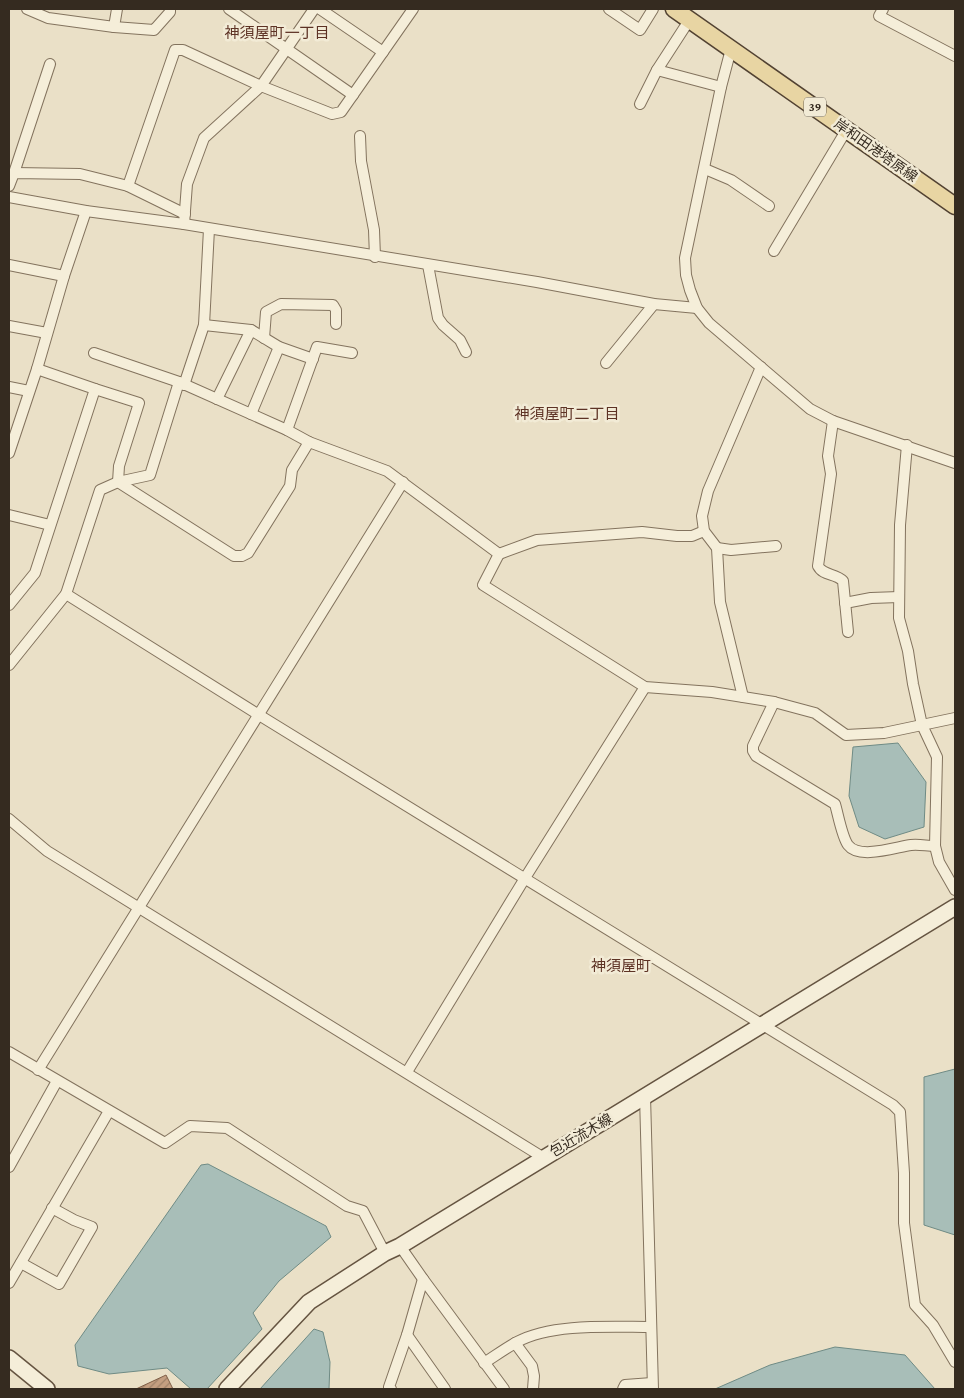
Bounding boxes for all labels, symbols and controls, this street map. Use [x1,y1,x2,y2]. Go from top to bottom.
district label: 神須屋町一丁目 [224,25,330,41]
road number: 39 [804,98,826,116]
street label: 岸和田港塔原線 [831,115,921,185]
district label: 神須屋町二丁目 [514,406,620,422]
district label: 神須屋町 [591,958,651,974]
street label: 包近流木線 [547,1110,615,1160]

